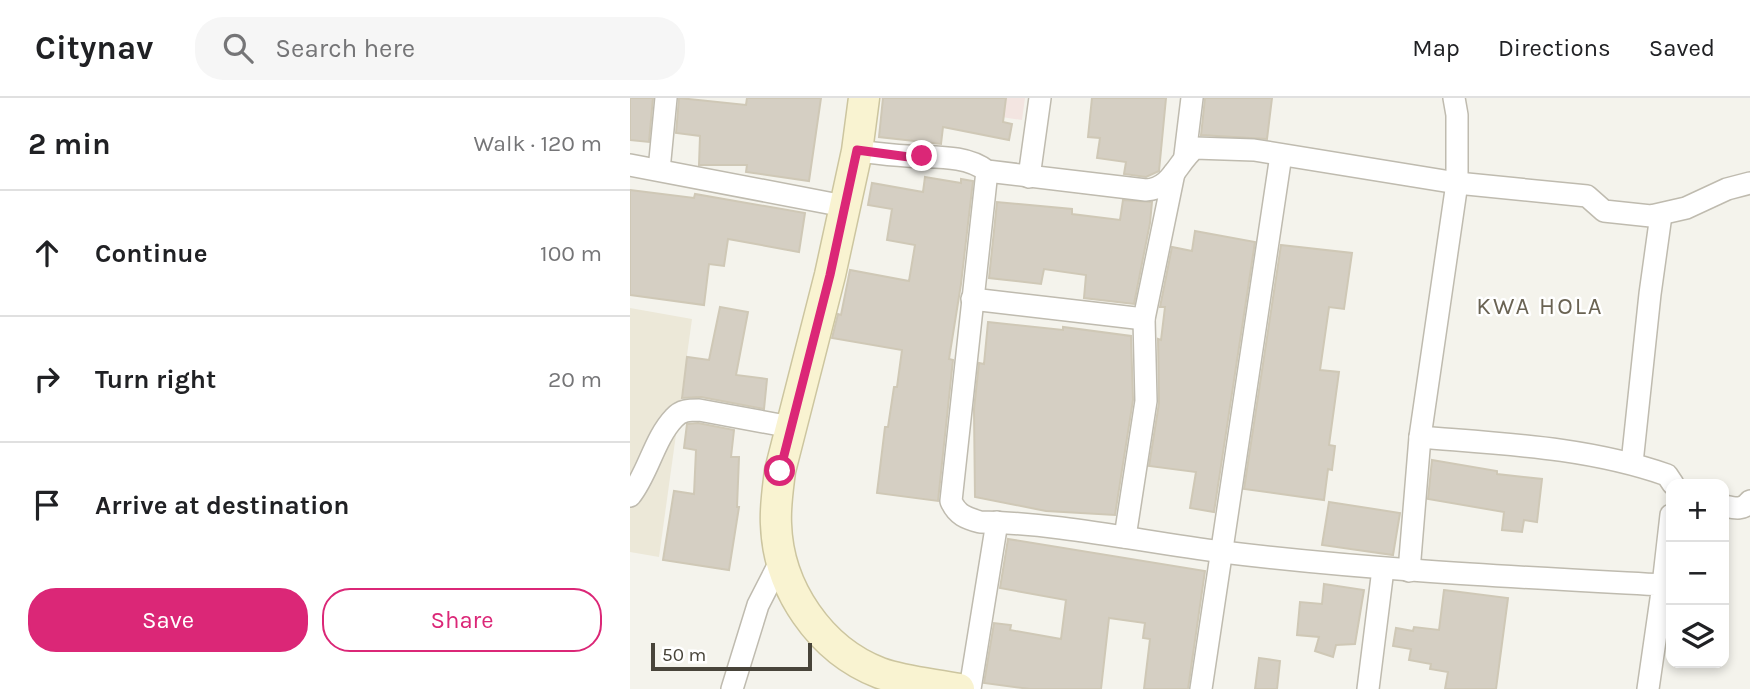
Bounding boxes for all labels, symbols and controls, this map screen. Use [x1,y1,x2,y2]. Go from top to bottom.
search box [195,17,685,80]
text: Citynav [35,29,153,67]
icon: search [219,29,257,67]
text: Search here [275,33,415,64]
text: Map [1412,34,1460,62]
text: Directions [1498,34,1611,62]
text: Saved [1649,34,1715,62]
text: 2 min [28,126,111,162]
text: Walk · 120 m [474,130,602,157]
route end [906,140,937,171]
icon: ahead [28,234,66,272]
text: Continue [95,238,207,269]
text: 100 m [540,240,602,267]
district label: KWA HOLA [1476,292,1604,320]
icon: right [28,360,66,398]
text: Turn right [95,364,216,395]
text: 20 m [548,366,602,393]
route start [764,455,795,486]
map controls [1666,479,1729,668]
button: + [1666,479,1729,542]
icon: arrive [28,486,66,524]
text: Arrive at destination [95,490,349,521]
button: − [1666,542,1729,605]
button: Save [28,588,308,652]
button: Share [322,588,602,652]
button: layers [1666,605,1729,668]
scale bar [651,640,812,672]
text: 50 m [662,644,706,666]

